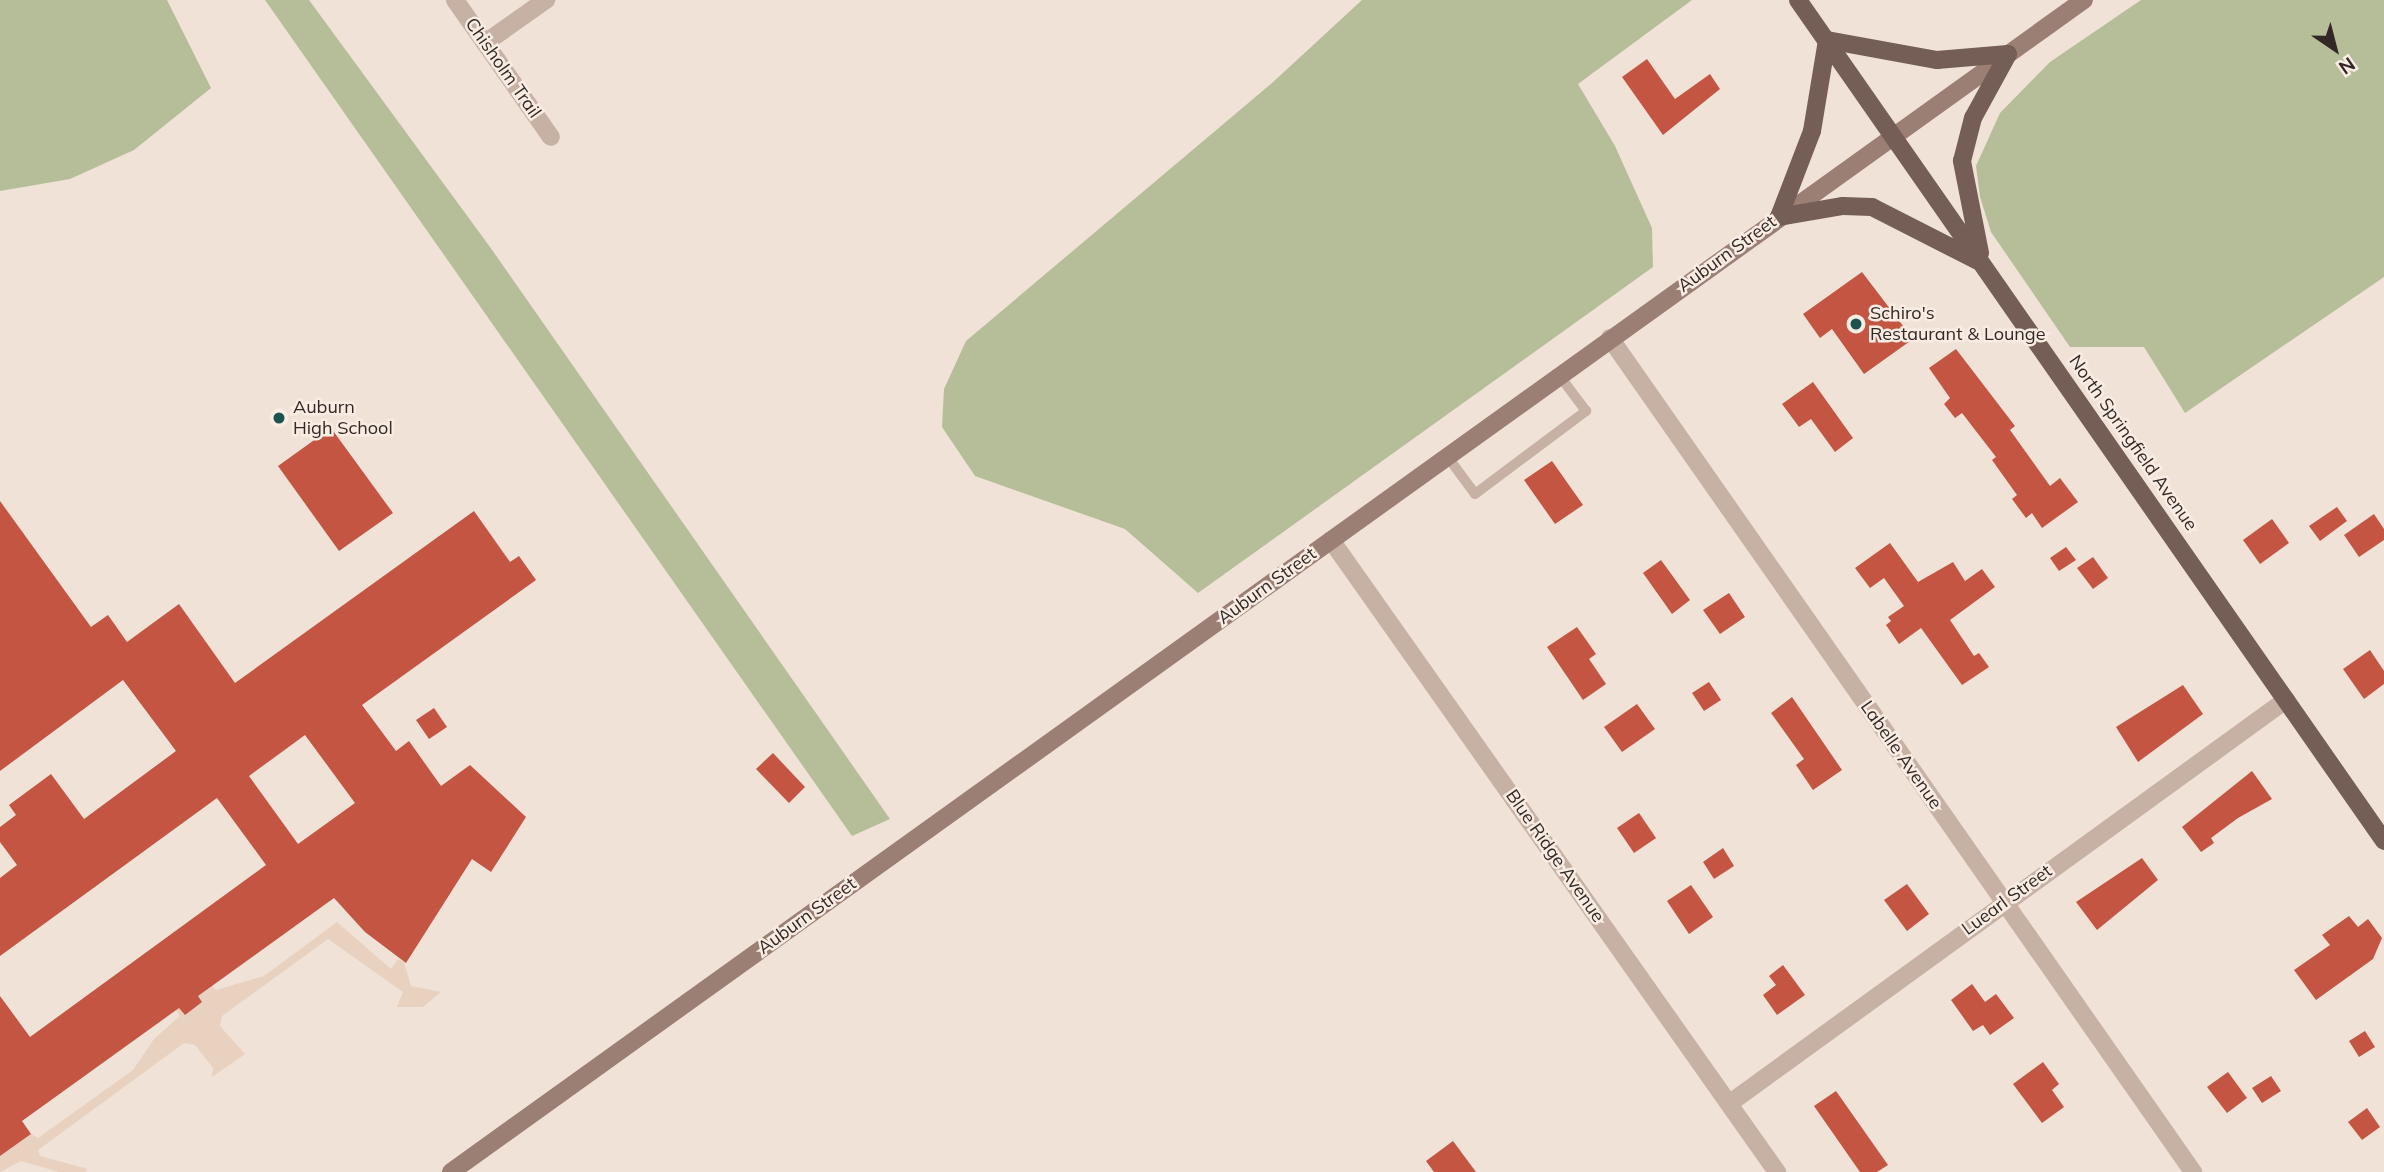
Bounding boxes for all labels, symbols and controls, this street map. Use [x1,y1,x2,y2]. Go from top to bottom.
street label: Chisholm Trail [461,14,545,122]
north arrow [2300,14,2370,84]
text: N [2334,52,2360,80]
street label: Auburn Street [1674,211,1780,297]
place label: Schiro's Restaurant & Lounge [1870,303,2046,346]
marker: Schiro's Restaurant & Lounge [1848,316,1864,332]
street label: North Springfield Avenue [2064,351,2202,535]
place label: Auburn High School [293,397,393,440]
marker: Auburn High School [271,410,287,426]
street label: Auburn Street [1214,543,1320,629]
street label: Labelle Avenue [1856,697,1946,813]
street label: Blue Ridge Avenue [1501,786,1609,926]
street label: Luearl Street [1958,860,2056,940]
street label: Auburn Street [754,873,860,959]

